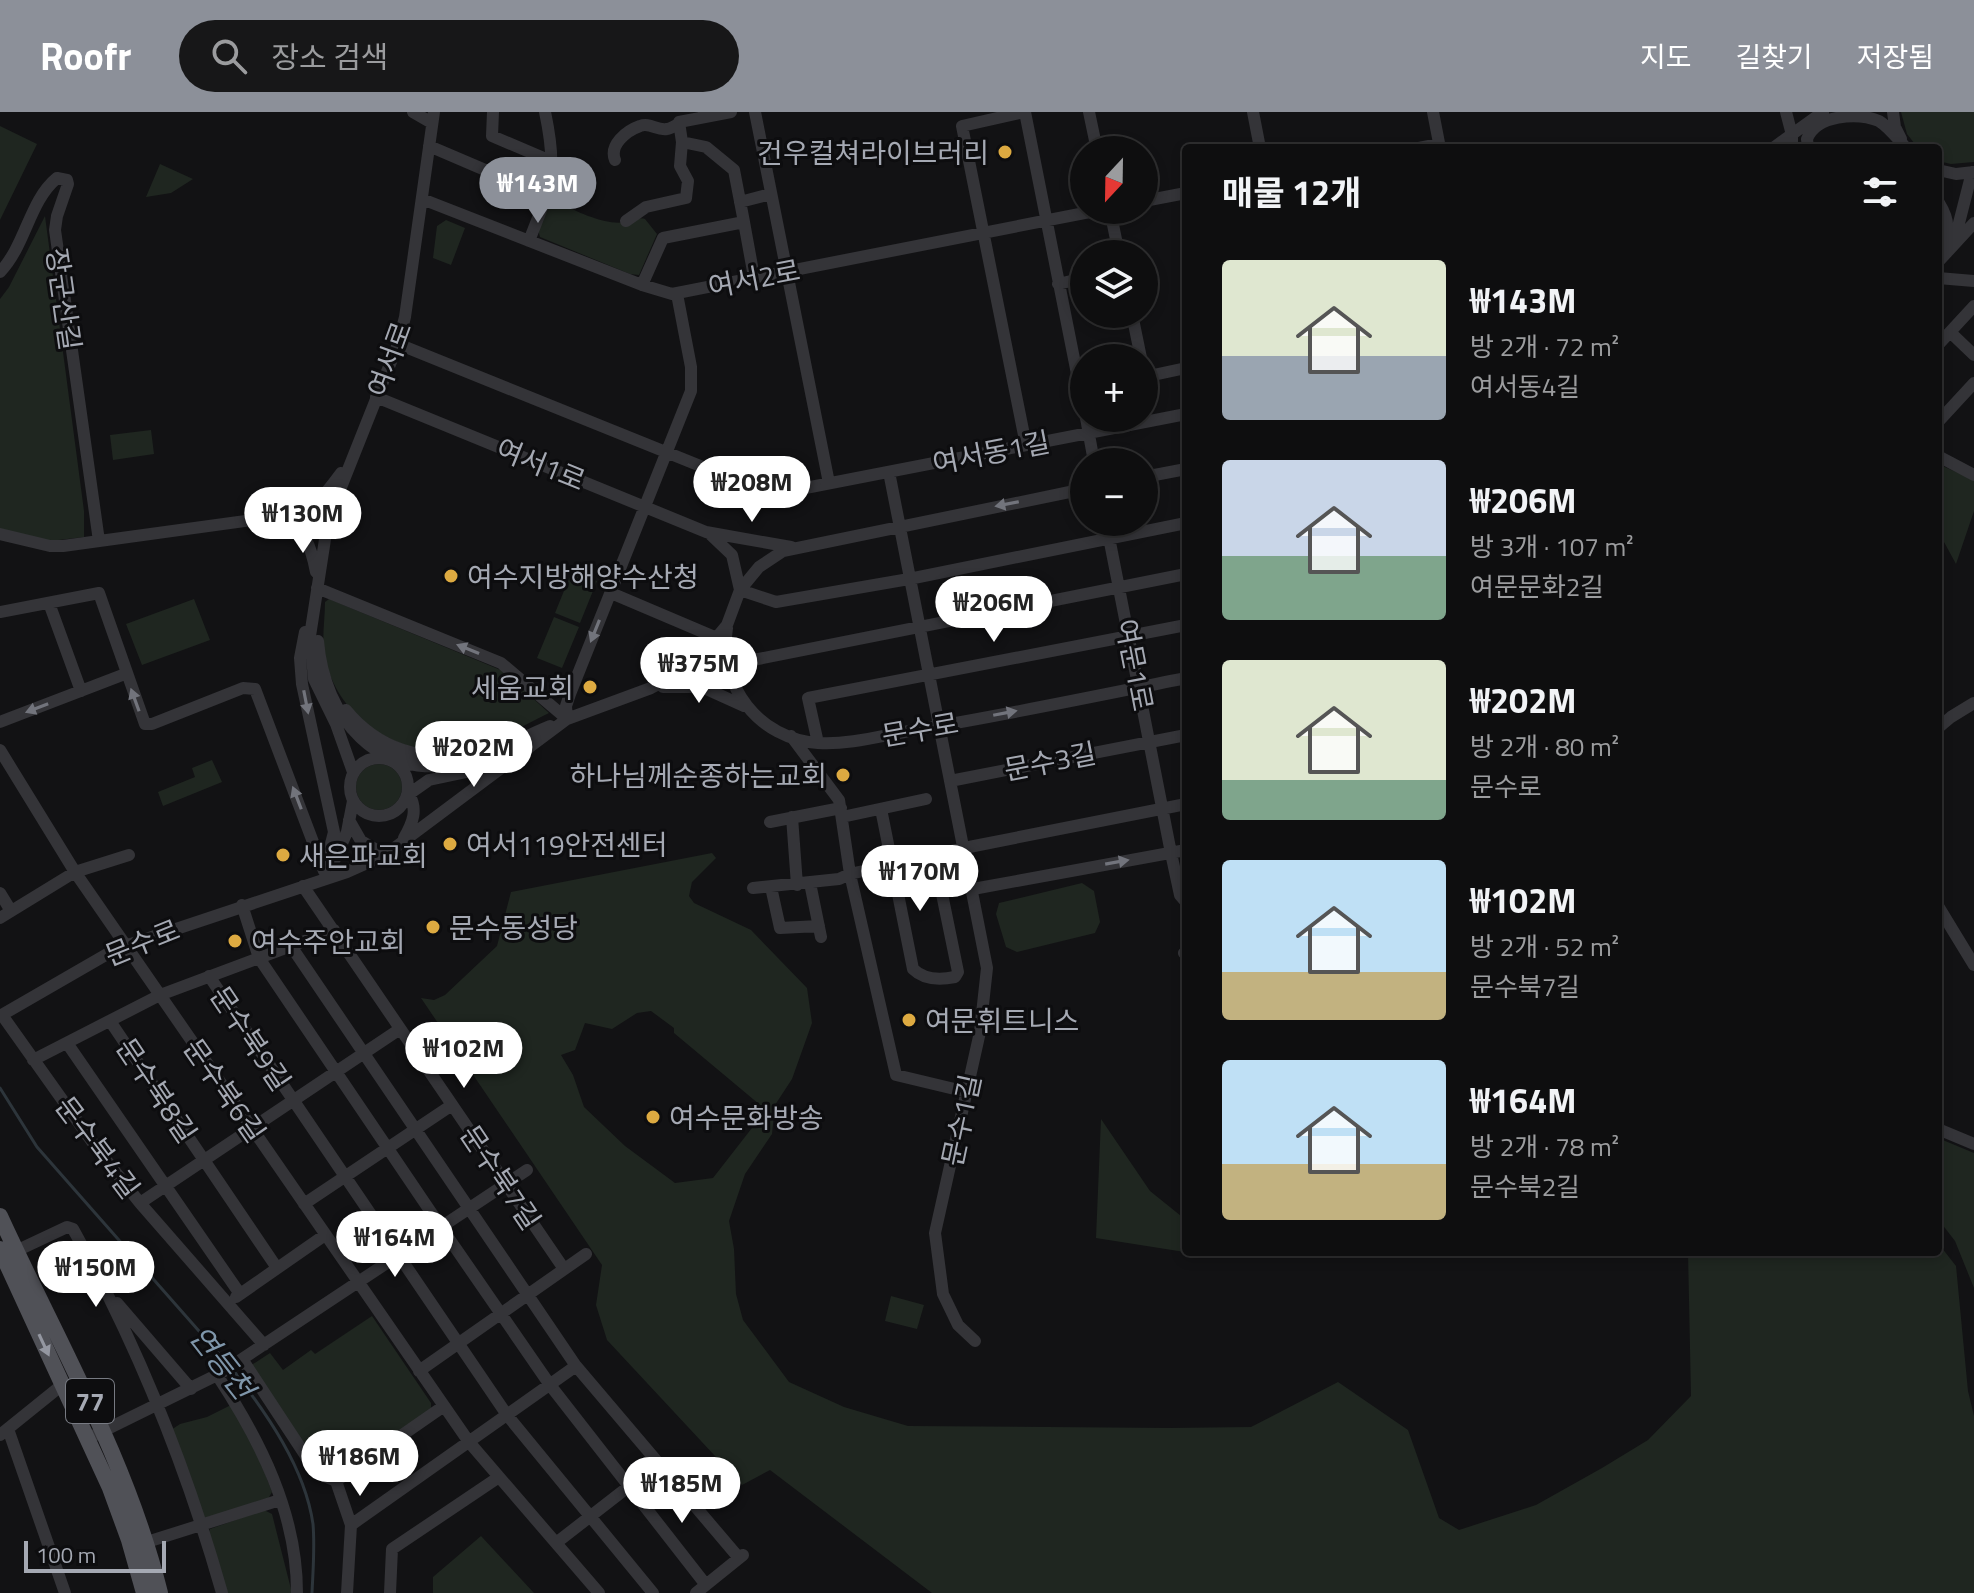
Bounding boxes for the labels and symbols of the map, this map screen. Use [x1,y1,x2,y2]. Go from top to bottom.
place label: 건우컬쳐라이브러리 [757,131,989,174]
north arrow [1070,136,1158,224]
marker: 건우컬쳐라이브러리 [996,143,1014,161]
pin: ₩143M [482,157,594,225]
street label: 장군산길 [36,245,92,353]
street label: 여서2로 [704,248,804,308]
street label: 여서로 [356,315,422,403]
street label: 여서동1길 [929,420,1053,484]
street label: 여서1로 [490,427,592,501]
pin: ₩208M [696,456,808,524]
pin: ₩130M [247,487,359,555]
one-way arrow [995,499,1020,511]
place label: 여수지방해양수산청 [467,555,699,598]
marker: 여수지방해양수산청 [442,567,460,585]
pin: ₩206M [938,576,1050,644]
street label: 여문1로 [1105,615,1165,715]
one-way arrow [589,619,602,643]
pin: ₩375M [643,637,755,705]
one-way arrow [456,643,480,656]
place label: 세움교회 [471,666,574,709]
marker: 세움교회 [581,678,599,696]
one-way arrow [128,688,141,712]
one-way arrow [300,690,313,715]
street label: 문수로 [878,701,962,757]
one-way arrow [25,702,49,715]
one-way arrow [993,707,1018,719]
pin: ₩202M [418,721,530,789]
street label: 문수3길 [1000,731,1100,791]
place label: 하나님께순종하는교회 [569,754,827,797]
marker: 하나님께순종하는교회 [834,766,852,784]
one-way arrow [290,786,303,810]
place label: 여서119안전센터 [466,823,668,866]
place label: 새은파교회 [299,834,428,877]
marker: 여서119안전센터 [441,835,459,853]
pin: ₩170M [864,845,976,913]
marker: 새은파교회 [274,846,292,864]
one-way arrow [1105,856,1130,868]
place label: 문수동성당 [449,906,578,949]
street label: 문수로 [98,908,186,976]
marker: 문수동성당 [424,918,442,936]
place label: 여수주안교회 [251,920,406,963]
marker: 여수주안교회 [226,932,244,950]
street label: 문수북9길 [200,977,302,1099]
place label: 여문휘트니스 [925,999,1080,1042]
marker: 여문휘트니스 [900,1011,918,1029]
pin: ₩102M [408,1022,520,1090]
street label: 문수북8길 [106,1029,208,1151]
street label: 문수북6길 [173,1029,277,1151]
street label: 문수1길 [930,1070,992,1170]
street label: 문수북4길 [45,1087,151,1207]
place label: 여수문화방송 [669,1096,824,1139]
marker: 여수문화방송 [644,1108,662,1126]
street label: 문수북7길 [450,1116,552,1238]
pin: ₩164M [339,1211,451,1279]
pin: ₩150M [40,1241,152,1309]
water label: 연등천 [178,1315,268,1411]
one-way arrow [37,1334,51,1357]
road number: 77 [66,1379,114,1423]
pin: ₩186M [304,1430,416,1498]
pin: ₩185M [626,1457,738,1525]
scale bar [24,1537,166,1573]

